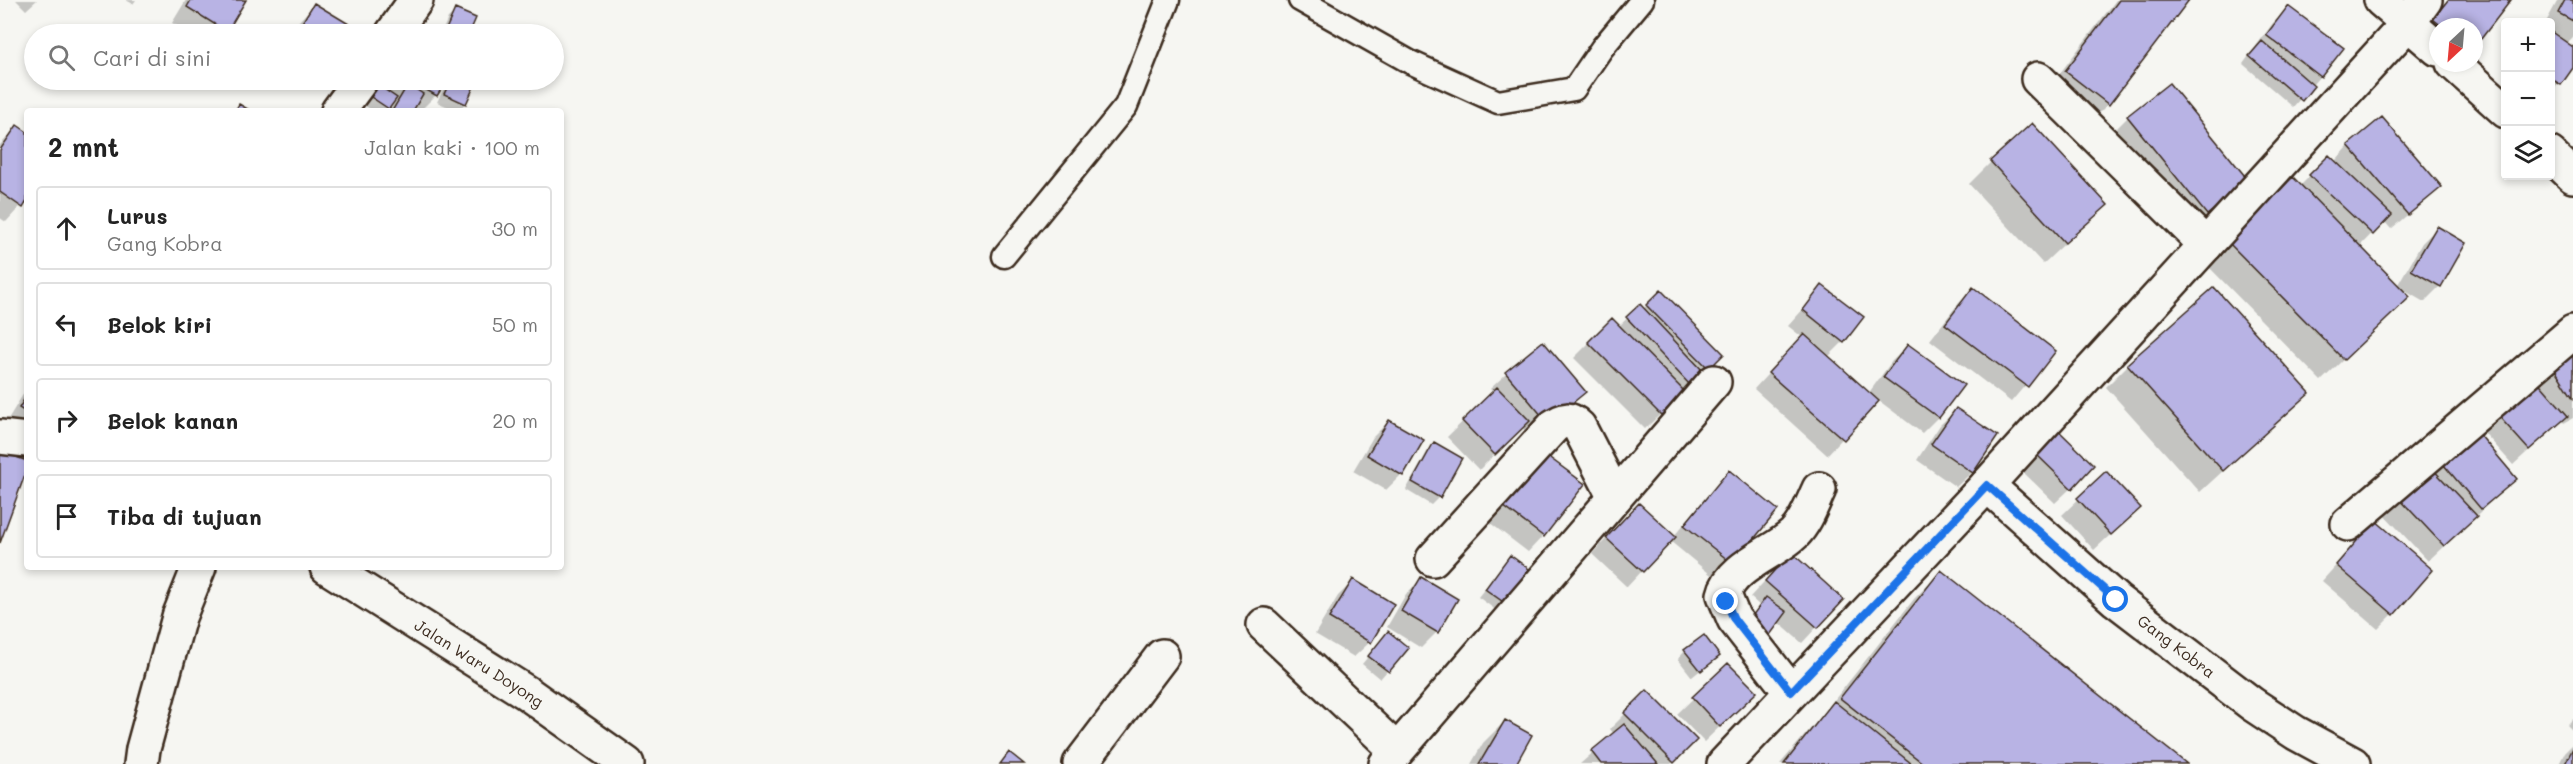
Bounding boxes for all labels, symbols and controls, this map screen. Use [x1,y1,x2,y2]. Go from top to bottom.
north arrow [2429,18,2483,72]
map controls [2501,18,2555,180]
button: + [2501,18,2555,72]
search box [24,24,564,90]
icon: search [45,41,78,74]
text: Cari di sini [93,43,211,72]
button: − [2501,72,2555,126]
button: layers [2501,126,2555,180]
text: 2 mnt [48,130,119,164]
text: Jalan kaki · 100 m [364,134,540,160]
text: Lurus [107,201,168,230]
icon: ahead [50,212,83,245]
text: 30 m [492,215,538,241]
text: Gang Kobra [107,230,223,256]
icon: left [50,308,83,341]
text: Belok kiri [107,310,212,339]
text: 50 m [492,311,538,337]
icon: right [50,404,83,437]
text: Belok kanan [107,406,238,435]
text: 20 m [492,407,538,433]
icon: arrive [50,500,83,533]
text: Tiba di tujuan [107,502,262,531]
route start [2102,586,2128,612]
route end [1712,588,1738,614]
street label: Gang Kobra [2134,609,2220,682]
street label: Jalan Waru Doyong [411,614,548,712]

